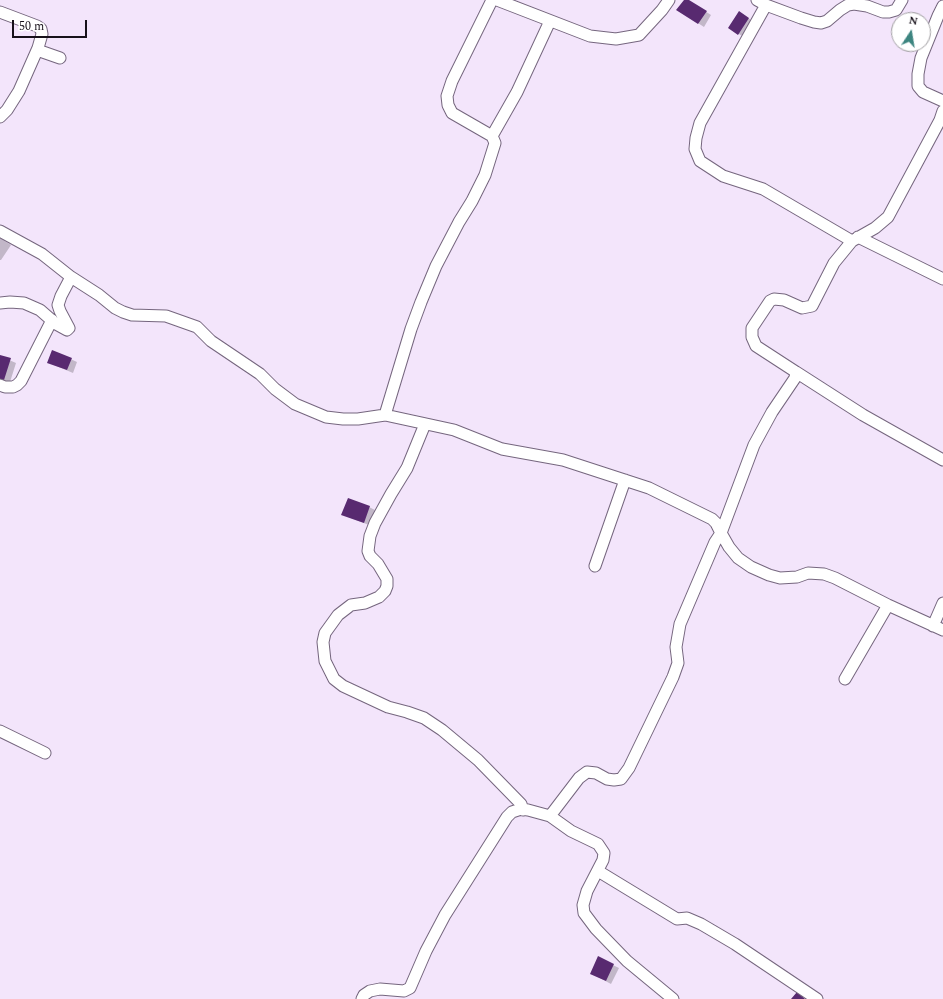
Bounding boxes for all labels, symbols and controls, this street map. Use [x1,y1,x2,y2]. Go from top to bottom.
scale bar [14,12,89,38]
north arrow [891,12,931,52]
text: N [907,12,920,30]
text: 50 m [19,17,44,36]

